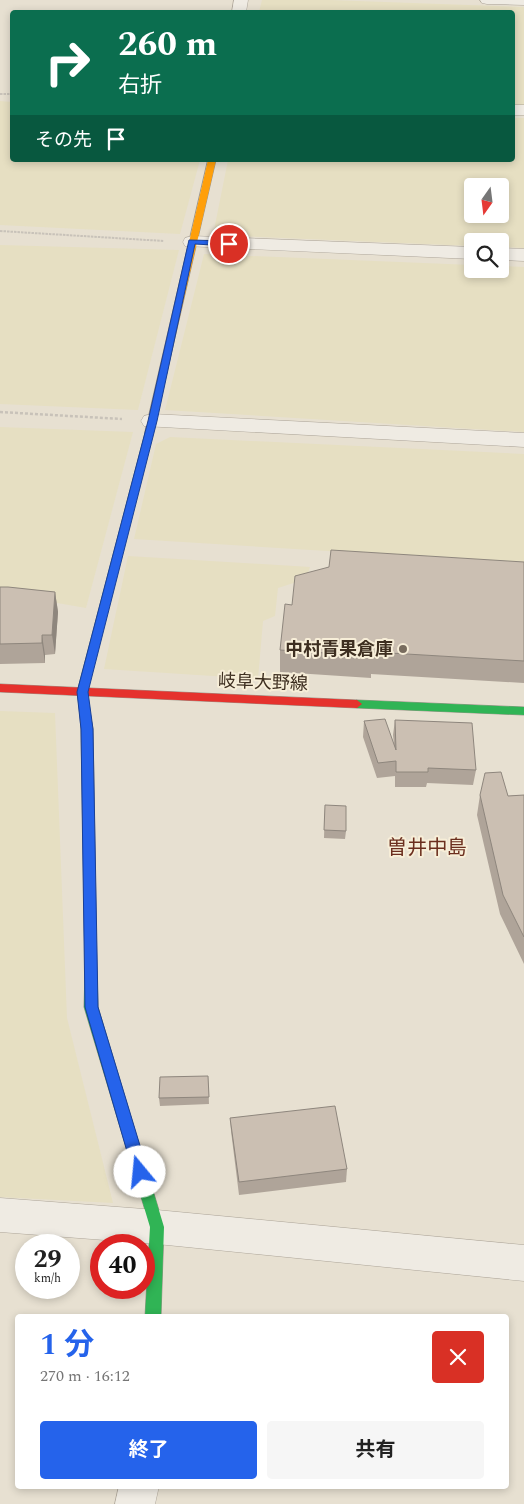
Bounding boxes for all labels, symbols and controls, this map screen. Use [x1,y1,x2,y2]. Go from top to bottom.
text: 260 m [118,18,217,71]
icon: right [35,30,100,95]
text: 右折 [118,69,162,102]
icon: arrive [102,125,130,153]
text: その先 [35,126,92,155]
north arrow [464,178,509,222]
map controls [464,178,509,278]
pin [208,223,250,265]
icon: arrive [215,230,243,258]
button: search [464,233,509,278]
place label: 中村青果倉庫 [285,636,393,663]
marker: 中村青果倉庫 [397,643,409,655]
street label: 岐阜大野線 [218,667,308,698]
district label: 曽井中島 [387,833,467,863]
position arrow [113,1145,165,1197]
speed limit sign: 40 [90,1234,155,1299]
text: 29 [33,1241,62,1279]
text: km/h [34,1269,61,1288]
text: 1 分 [40,1322,94,1368]
button: close [432,1331,484,1383]
text: 270 m · 16:12 [40,1364,130,1388]
button: 終了 [40,1421,257,1479]
button: 共有 [267,1421,484,1479]

